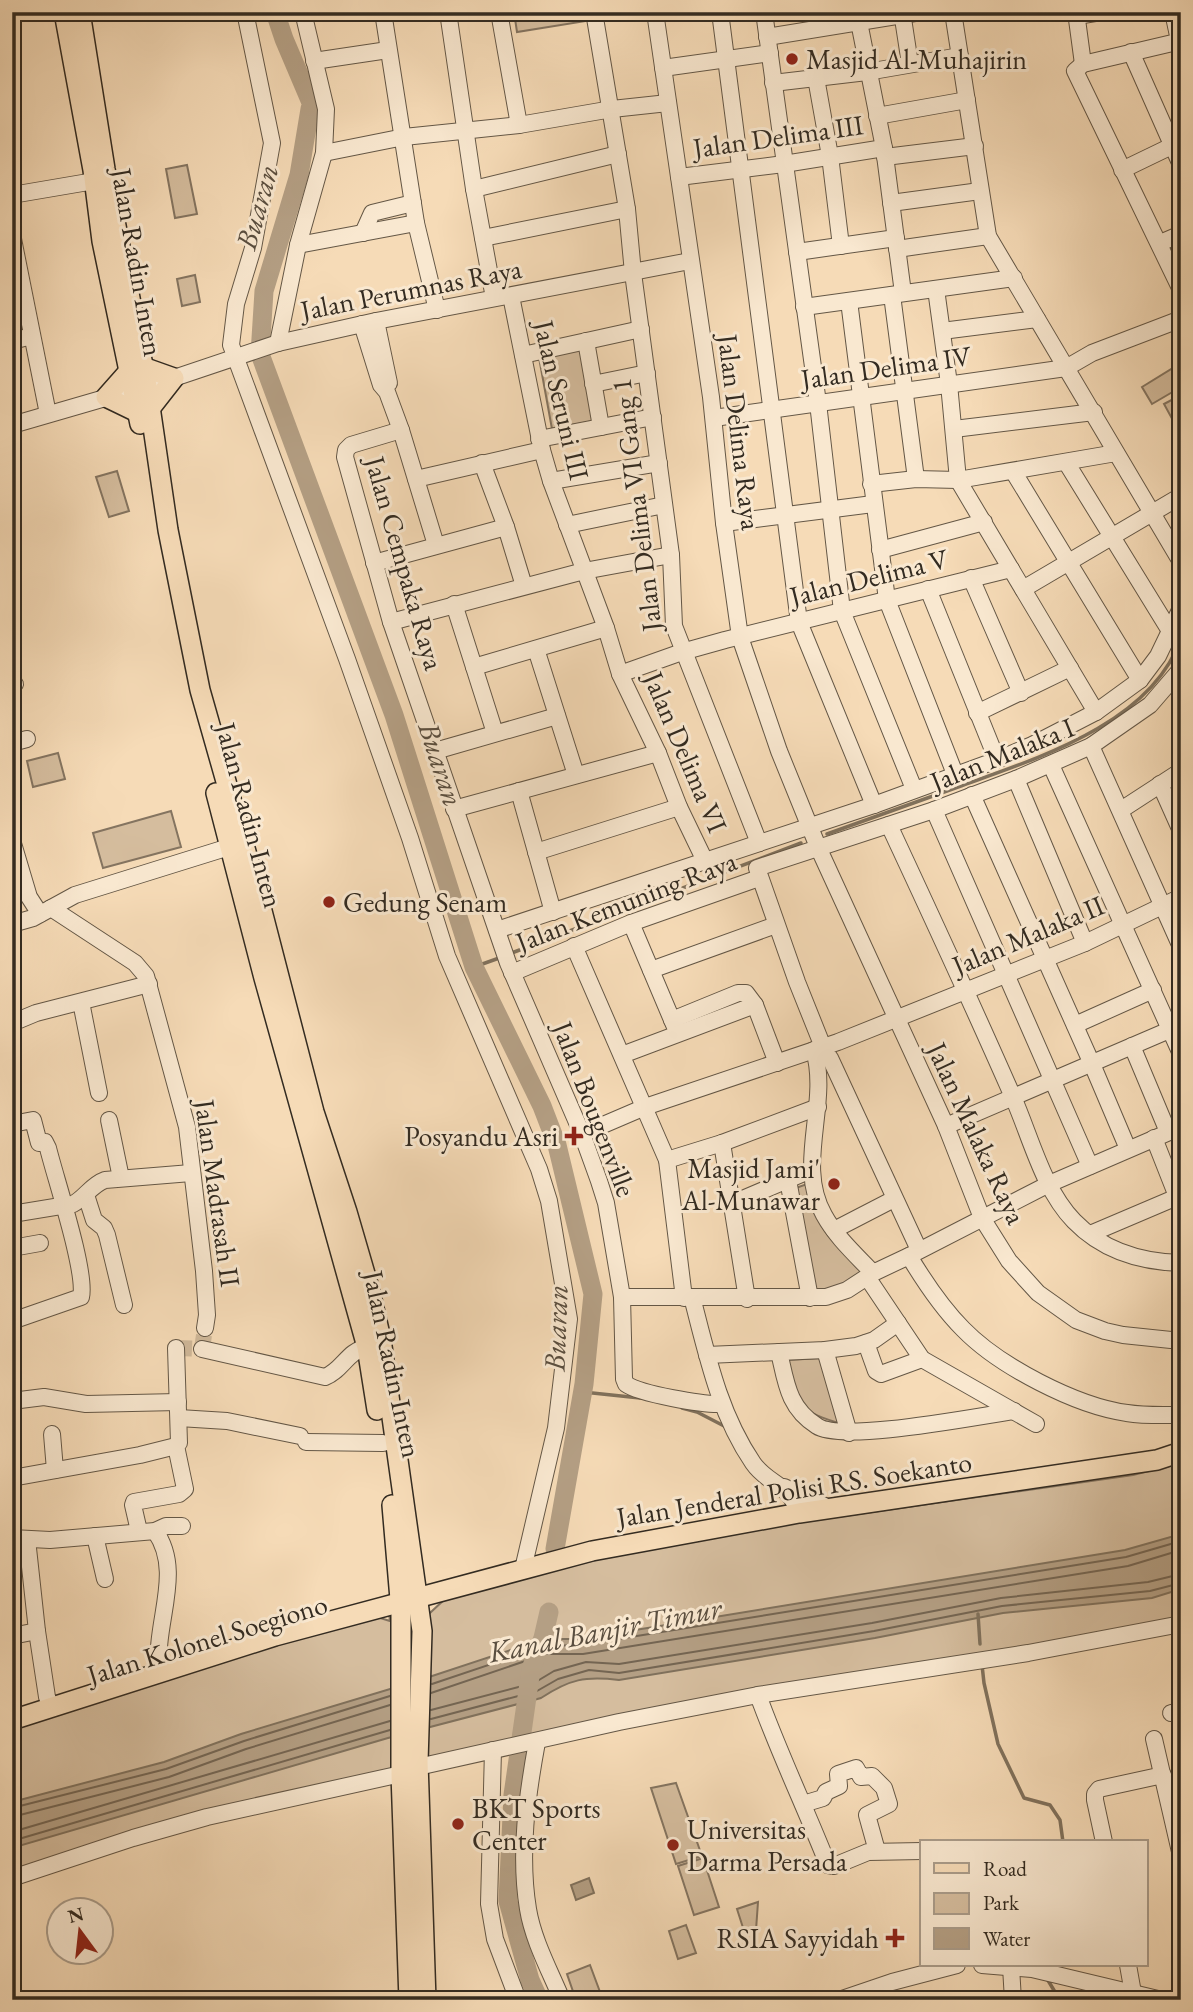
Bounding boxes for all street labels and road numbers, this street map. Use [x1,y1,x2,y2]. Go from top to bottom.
street label: Jalan Delima III [688,106,866,166]
street label: Jalan Radin Inten [103,163,172,359]
street label: Jalan Perumnas Raya [296,250,525,328]
street label: Jalan Seruni III [526,315,598,484]
street label: Jalan Delima Raya [710,330,770,533]
street label: Jalan Delima IV [797,337,974,397]
street label: Jalan Delima VI Gang 1 [603,376,670,636]
street label: Jalan Cempaka Raya [357,450,453,675]
street label: Jalan Delima V [784,540,952,615]
street label: Jalan Delima VI [635,664,736,838]
street label: Jalan Malaka I [923,709,1080,800]
street label: Jalan Radin Inten [207,716,292,912]
street label: Jalan Kemuning Raya [509,842,742,960]
street label: Jalan Malaka II [945,887,1110,984]
street label: Jalan Bougenville [544,1014,645,1202]
street label: Jalan Malaka Raya [918,1035,1035,1230]
street label: Jalan Madrasah II [187,1095,249,1289]
street label: Jalan Radin Inten [355,1265,430,1461]
street label: Jalan Jenderal Polisi RS. Soekanto [612,1443,974,1535]
street label: Jalan Kolonel Soegiono [81,1585,332,1693]

